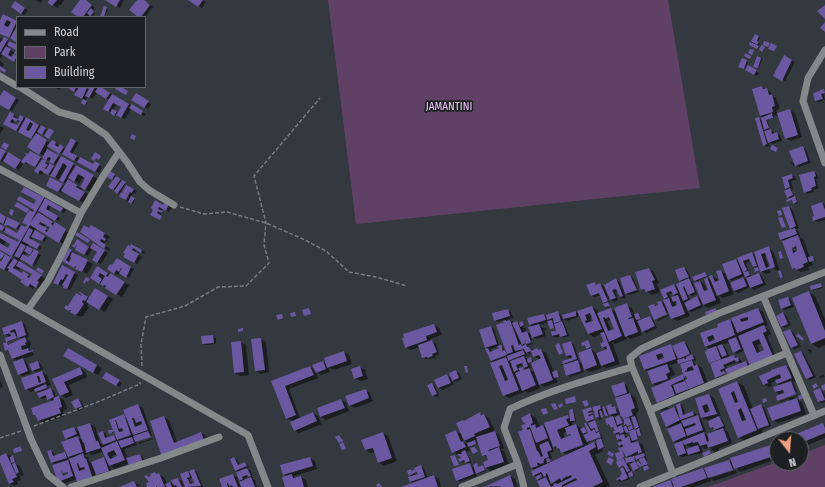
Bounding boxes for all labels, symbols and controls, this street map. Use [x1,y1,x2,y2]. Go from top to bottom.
legend [16,16,146,88]
text: Road [54,25,79,39]
text: Park [54,45,75,59]
text: Building [54,65,94,79]
park label: JAMANTINI [426,100,472,114]
north arrow [769,431,809,471]
text: N [787,455,797,469]

